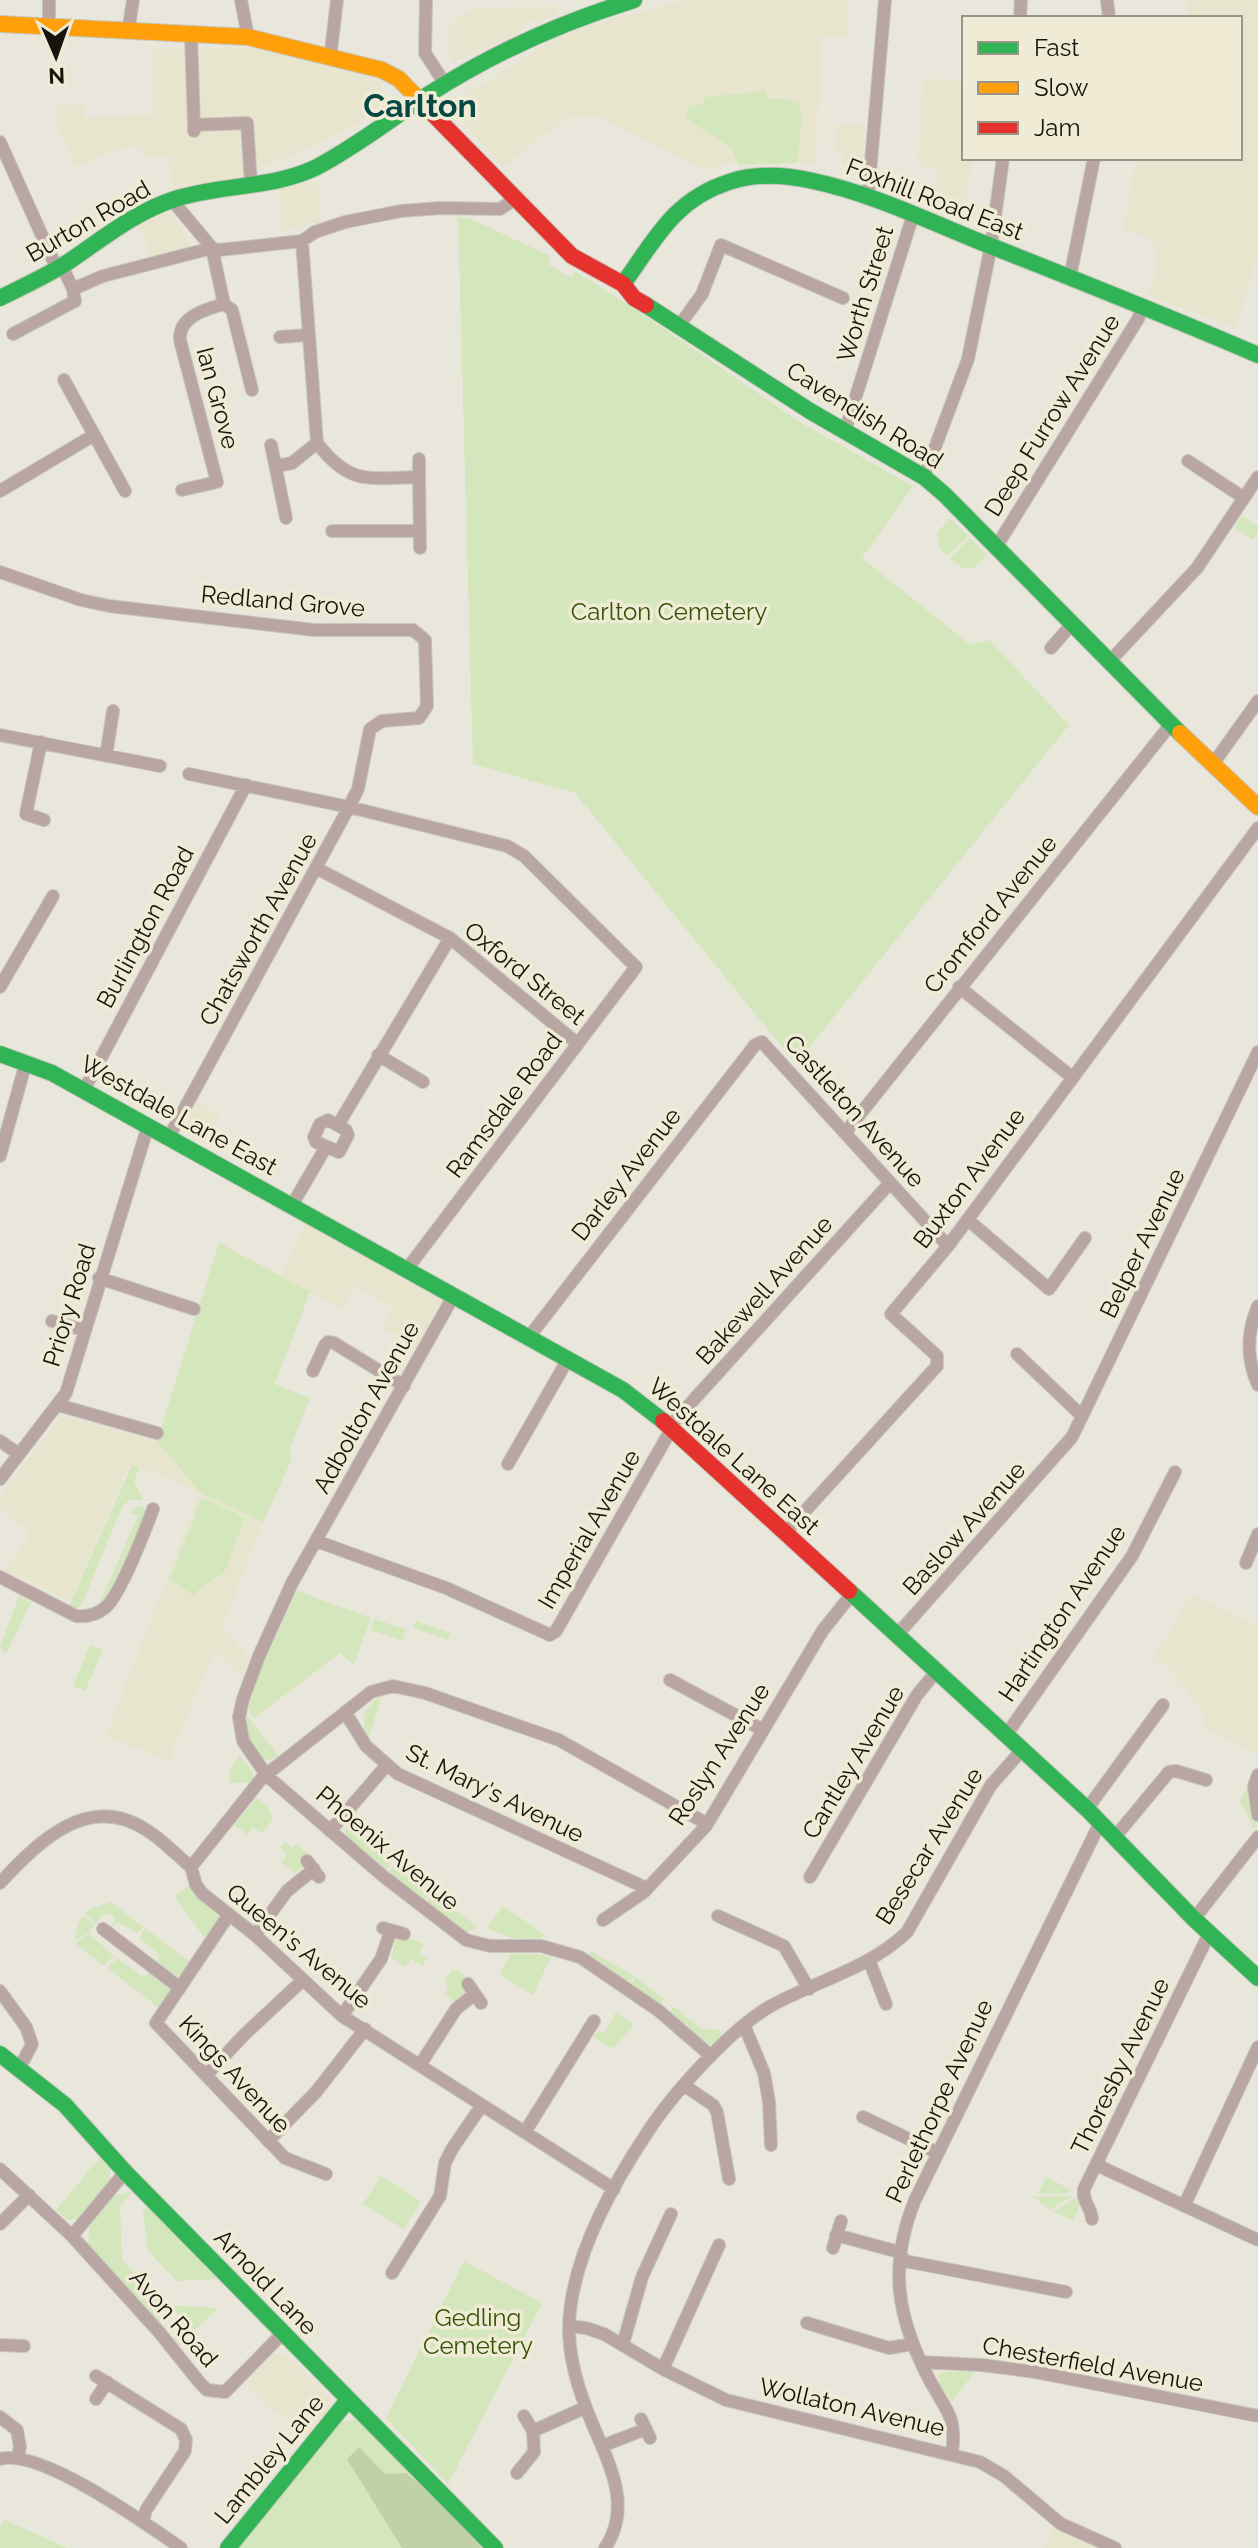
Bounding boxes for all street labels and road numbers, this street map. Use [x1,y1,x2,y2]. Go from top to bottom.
street label: Foxhill Road East [842,152,1028,246]
street label: Burton Road [21,174,155,268]
street label: Worth Street [831,222,899,366]
street label: Deep Furrow Avenue [978,309,1126,521]
street label: Ian Grove [190,344,246,452]
street label: Cavendish Road [781,355,949,475]
street label: Redland Grove [200,579,366,623]
street label: Chatsworth Avenue [193,827,323,1031]
street label: Cromford Avenue [917,829,1063,999]
street label: Burlington Road [90,841,200,1013]
street label: Oxford Street [459,915,591,1031]
street label: Ramsdale Road [440,1027,568,1183]
street label: Castleton Avenue [779,1029,931,1193]
street label: Westdale Lane East [76,1049,282,1181]
street label: Darley Avenue [565,1102,687,1246]
street label: Buxton Avenue [907,1102,1031,1254]
street label: Belper Avenue [1093,1163,1191,1323]
street label: Bakewell Avenue [690,1210,838,1370]
street label: Priory Road [37,1240,101,1370]
street label: Adbolton Avenue [307,1316,425,1498]
street label: Westdale Lane East [642,1372,826,1540]
street label: Imperial Avenue [532,1444,646,1614]
street label: Baslow Avenue [897,1455,1031,1601]
street label: Hartington Avenue [992,1519,1132,1707]
street label: Roslyn Avenue [662,1677,776,1831]
street label: Cantley Avenue [796,1680,910,1844]
street label: St. Mary's Avenue [401,1737,589,1849]
street label: Besecar Avenue [869,1762,989,1930]
street label: Phoenix Avenue [310,1780,466,1916]
street label: Queen's Avenue [221,1877,377,2015]
street label: Thoresby Avenue [1065,1973,1175,2159]
street label: Perlethorpe Avenue [879,1995,999,2207]
street label: Kings Avenue [173,2009,297,2139]
street label: Arnold Lane [208,2223,324,2341]
street label: Avon Road [124,2263,224,2373]
street label: Chesterfield Avenue [980,2330,1206,2398]
street label: Wollaton Avenue [756,2372,948,2442]
street label: Lambley Lane [208,2389,330,2529]

